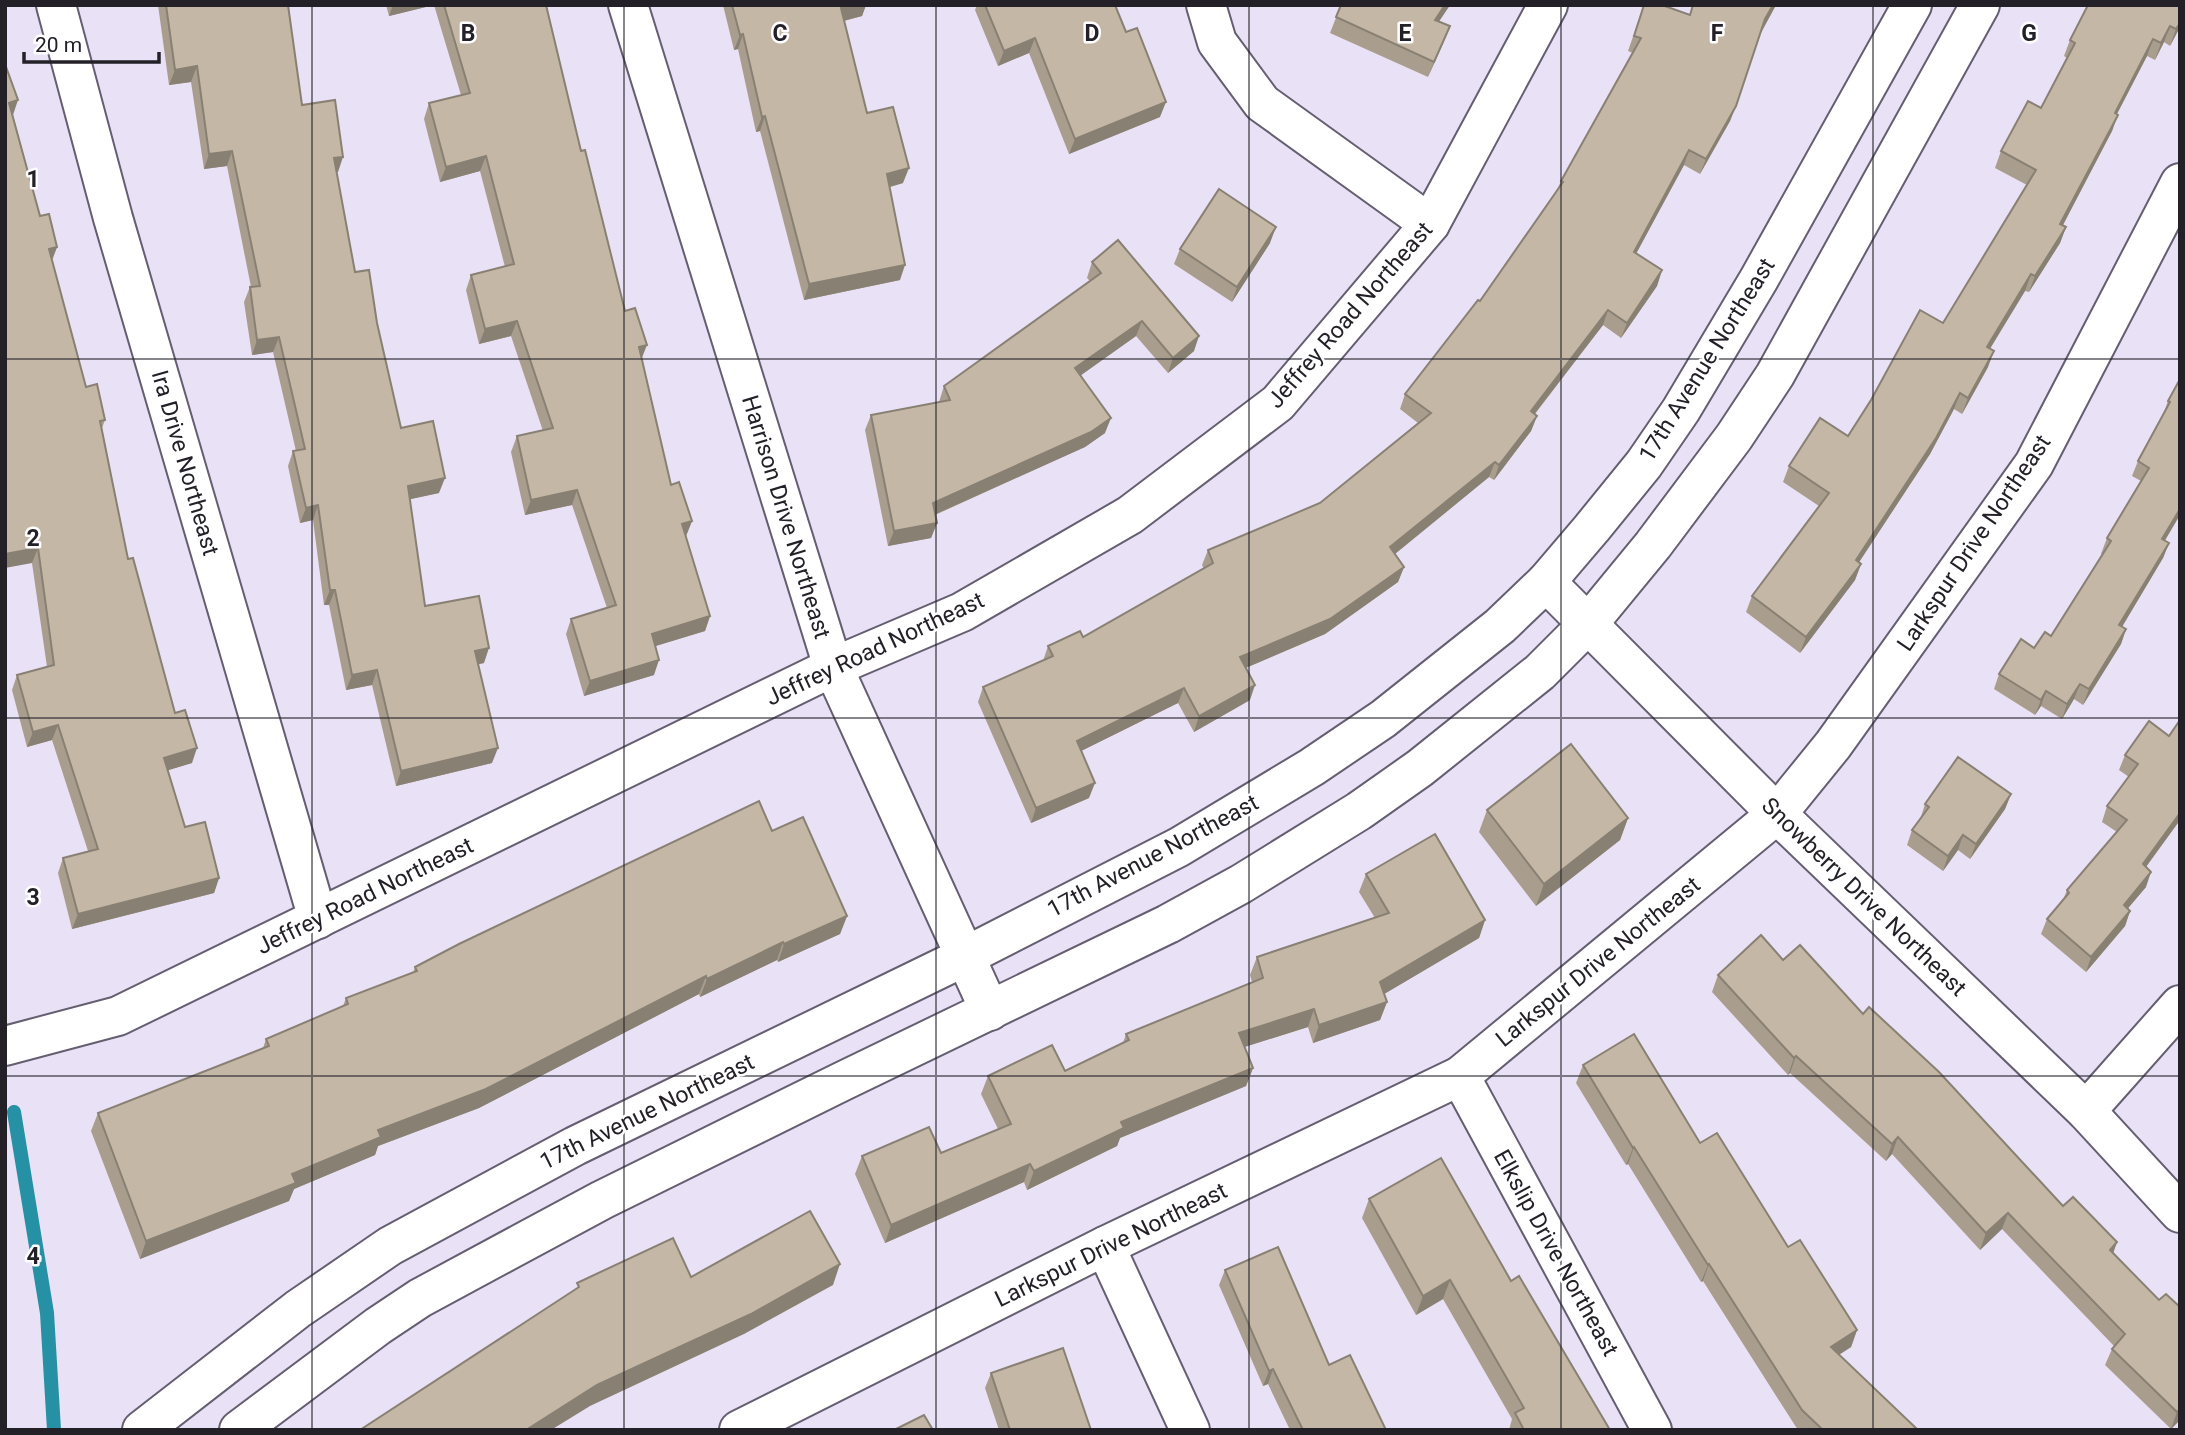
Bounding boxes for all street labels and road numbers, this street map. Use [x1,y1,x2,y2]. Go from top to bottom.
street label: Jeffrey Road Northeast [1262,216,1438,414]
street label: 17th Avenue Northeast [1633,253,1781,467]
street label: Ira Drive Northeast [146,367,224,559]
street label: Harrison Drive Northeast [736,392,836,642]
street label: Larkspur Drive Northeast [1892,430,2056,656]
street label: Jeffrey Road Northeast [762,587,988,711]
street label: 17th Avenue Northeast [1043,789,1263,923]
street label: Snowberry Drive Northeast [1756,792,1972,1002]
street label: Jeffrey Road Northeast [252,832,478,960]
street label: Larkspur Drive Northeast [1490,871,1706,1053]
street label: 17th Avenue Northeast [536,1048,758,1176]
street label: Elkslip Drive Northeast [1488,1145,1624,1361]
street label: Larkspur Drive Northeast [991,1177,1231,1313]

